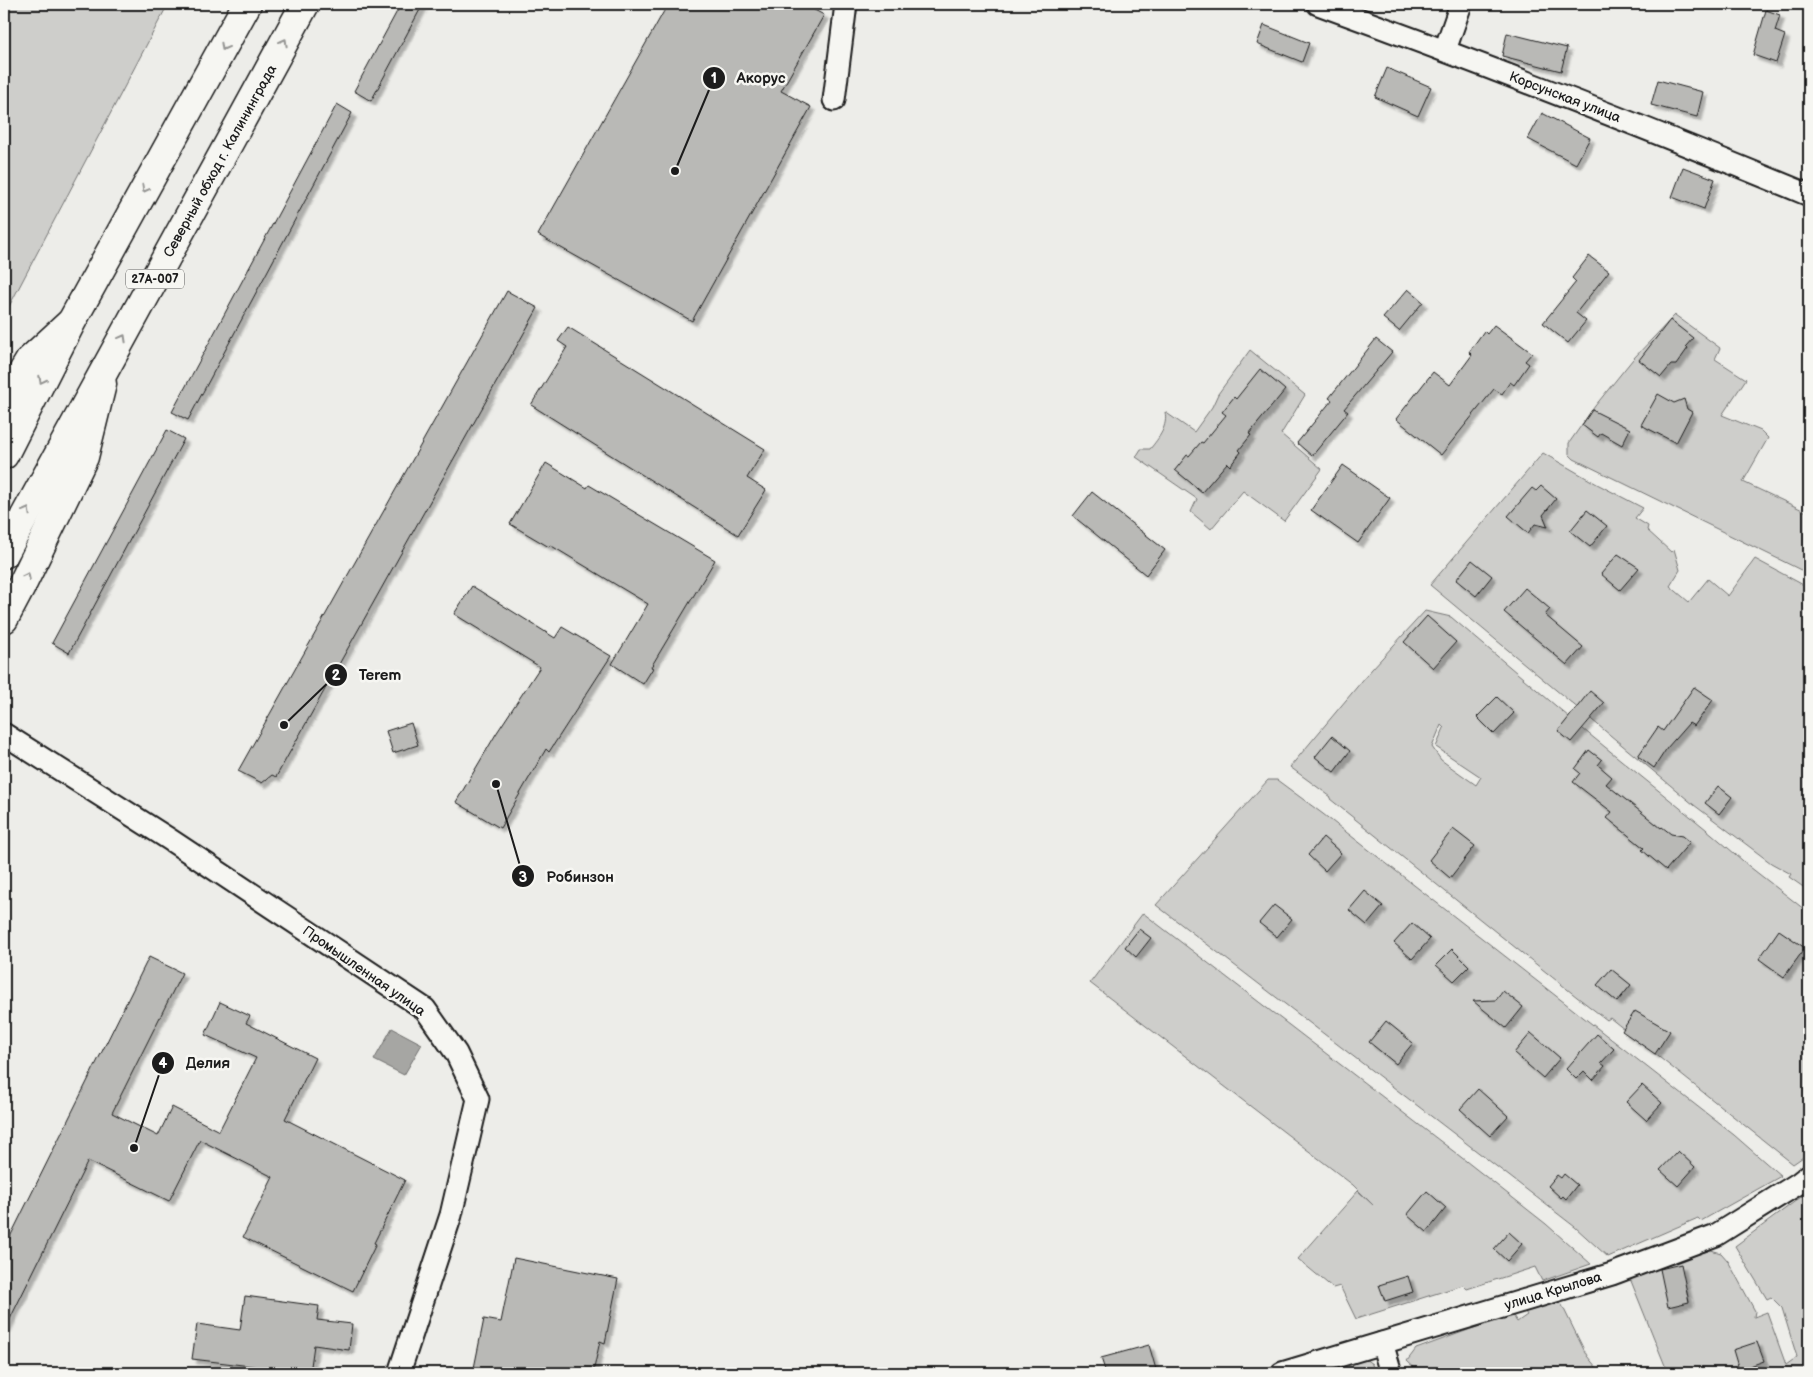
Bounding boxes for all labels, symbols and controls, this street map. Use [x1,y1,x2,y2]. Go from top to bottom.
one-way arrow [278,38,288,47]
one-way arrow [220,41,230,50]
street label: Северный обход г. Калининграда [160,61,281,260]
callout: Акорус [702,63,796,93]
street label: Корсунская улица [1507,68,1624,126]
text: 1 [711,69,717,88]
text: Акорус [735,69,786,88]
one-way arrow [141,183,151,192]
road number: 27А-007 [126,270,184,288]
one-way arrow [116,334,126,343]
one-way arrow [38,375,48,384]
one-way arrow [21,507,31,516]
one-way arrow [20,572,31,581]
callout: Terem [324,660,411,690]
text: 2 [332,666,341,685]
text: Terem [359,666,401,685]
callout: Робинзон [511,861,623,891]
text: 3 [519,868,528,887]
text: Робинзон [546,868,614,887]
street label: Промышленная улица [299,922,429,1020]
callout: Делия [151,1048,240,1078]
text: 4 [159,1054,168,1073]
text: Делия [186,1054,230,1073]
street label: улица Крылова [1503,1268,1604,1314]

